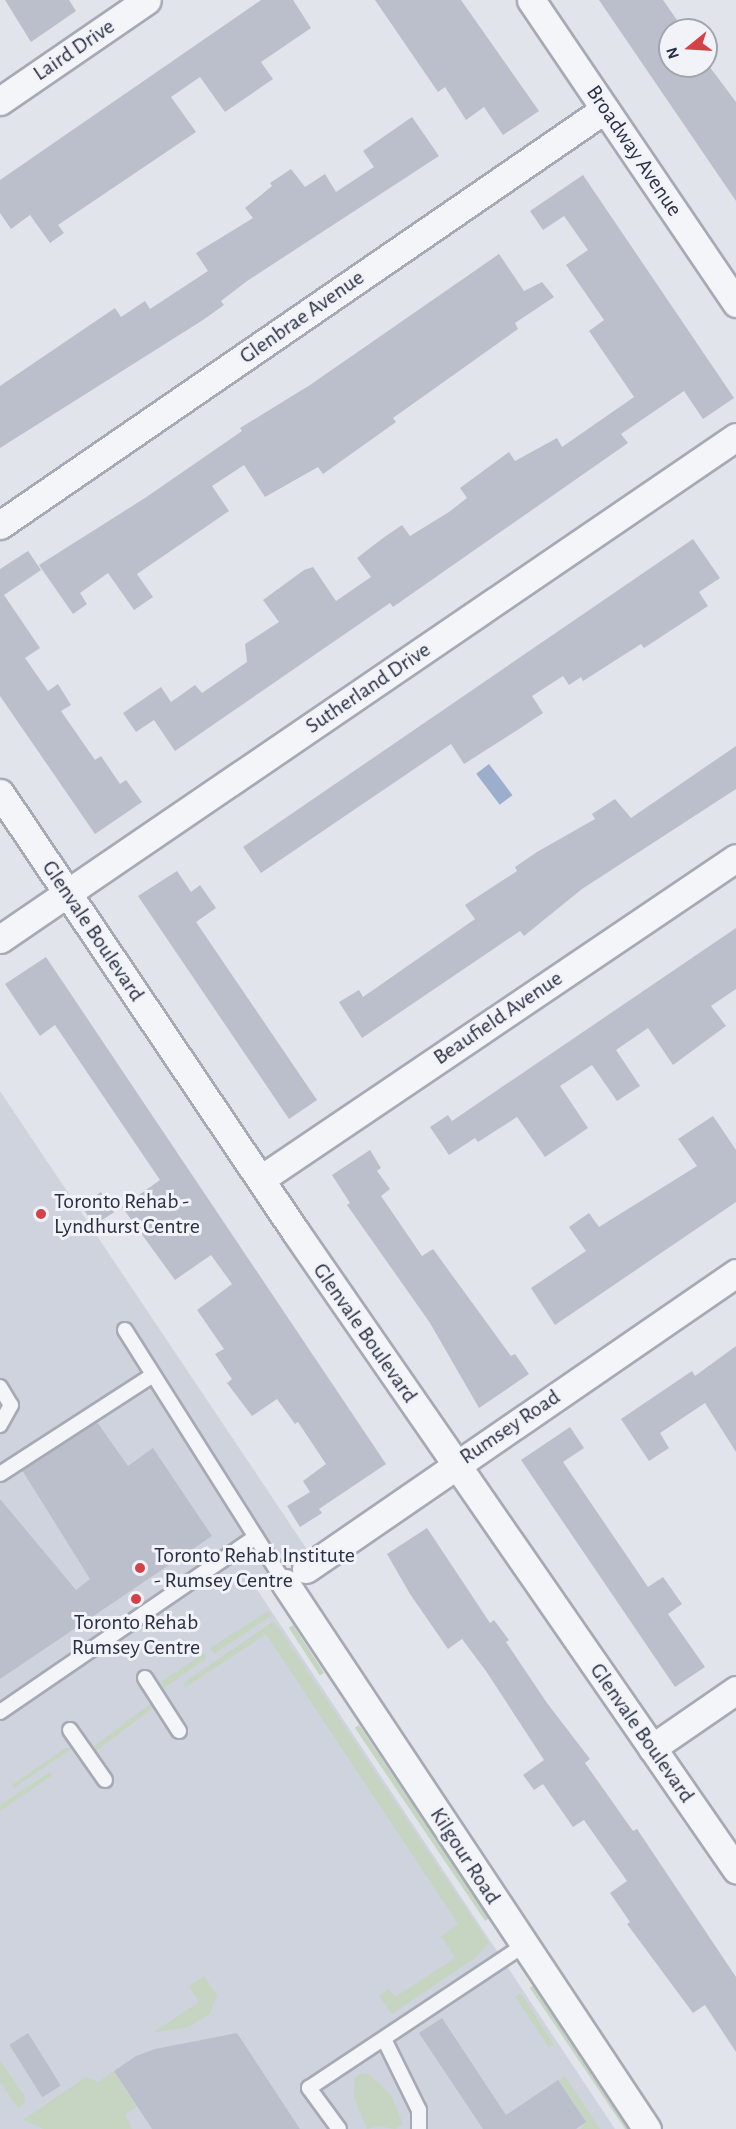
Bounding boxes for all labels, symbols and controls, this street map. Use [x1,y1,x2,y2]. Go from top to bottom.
street label: Laird Drive [28,13,120,87]
north arrow [658,18,718,78]
text: N [663,45,682,61]
street label: Broadway Avenue [580,80,688,222]
street label: Glenbrae Avenue [235,264,369,370]
street label: Sutherland Drive [301,637,435,739]
street label: Glenvale Boulevard [36,855,150,1007]
street label: Beaufield Avenue [429,965,567,1071]
place label: Toronto Rehab - Lyndhurst Centre [54,1188,200,1240]
marker: Toronto Rehab - Lyndhurst Centre [32,1205,50,1223]
street label: Glenvale Boulevard [307,1258,423,1408]
street label: Rumsey Road [455,1384,565,1470]
place label: Toronto Rehab Institute - Rumsey Centre [154,1542,355,1594]
marker: Toronto Rehab Institute - Rumsey Centre [131,1559,149,1577]
marker: Toronto Rehab Rumsey Centre [129,1592,143,1606]
place label: Toronto Rehab Rumsey Centre [72,1609,200,1660]
street label: Glenvale Boulevard [584,1658,700,1808]
street label: Kilgour Road [424,1803,506,1909]

